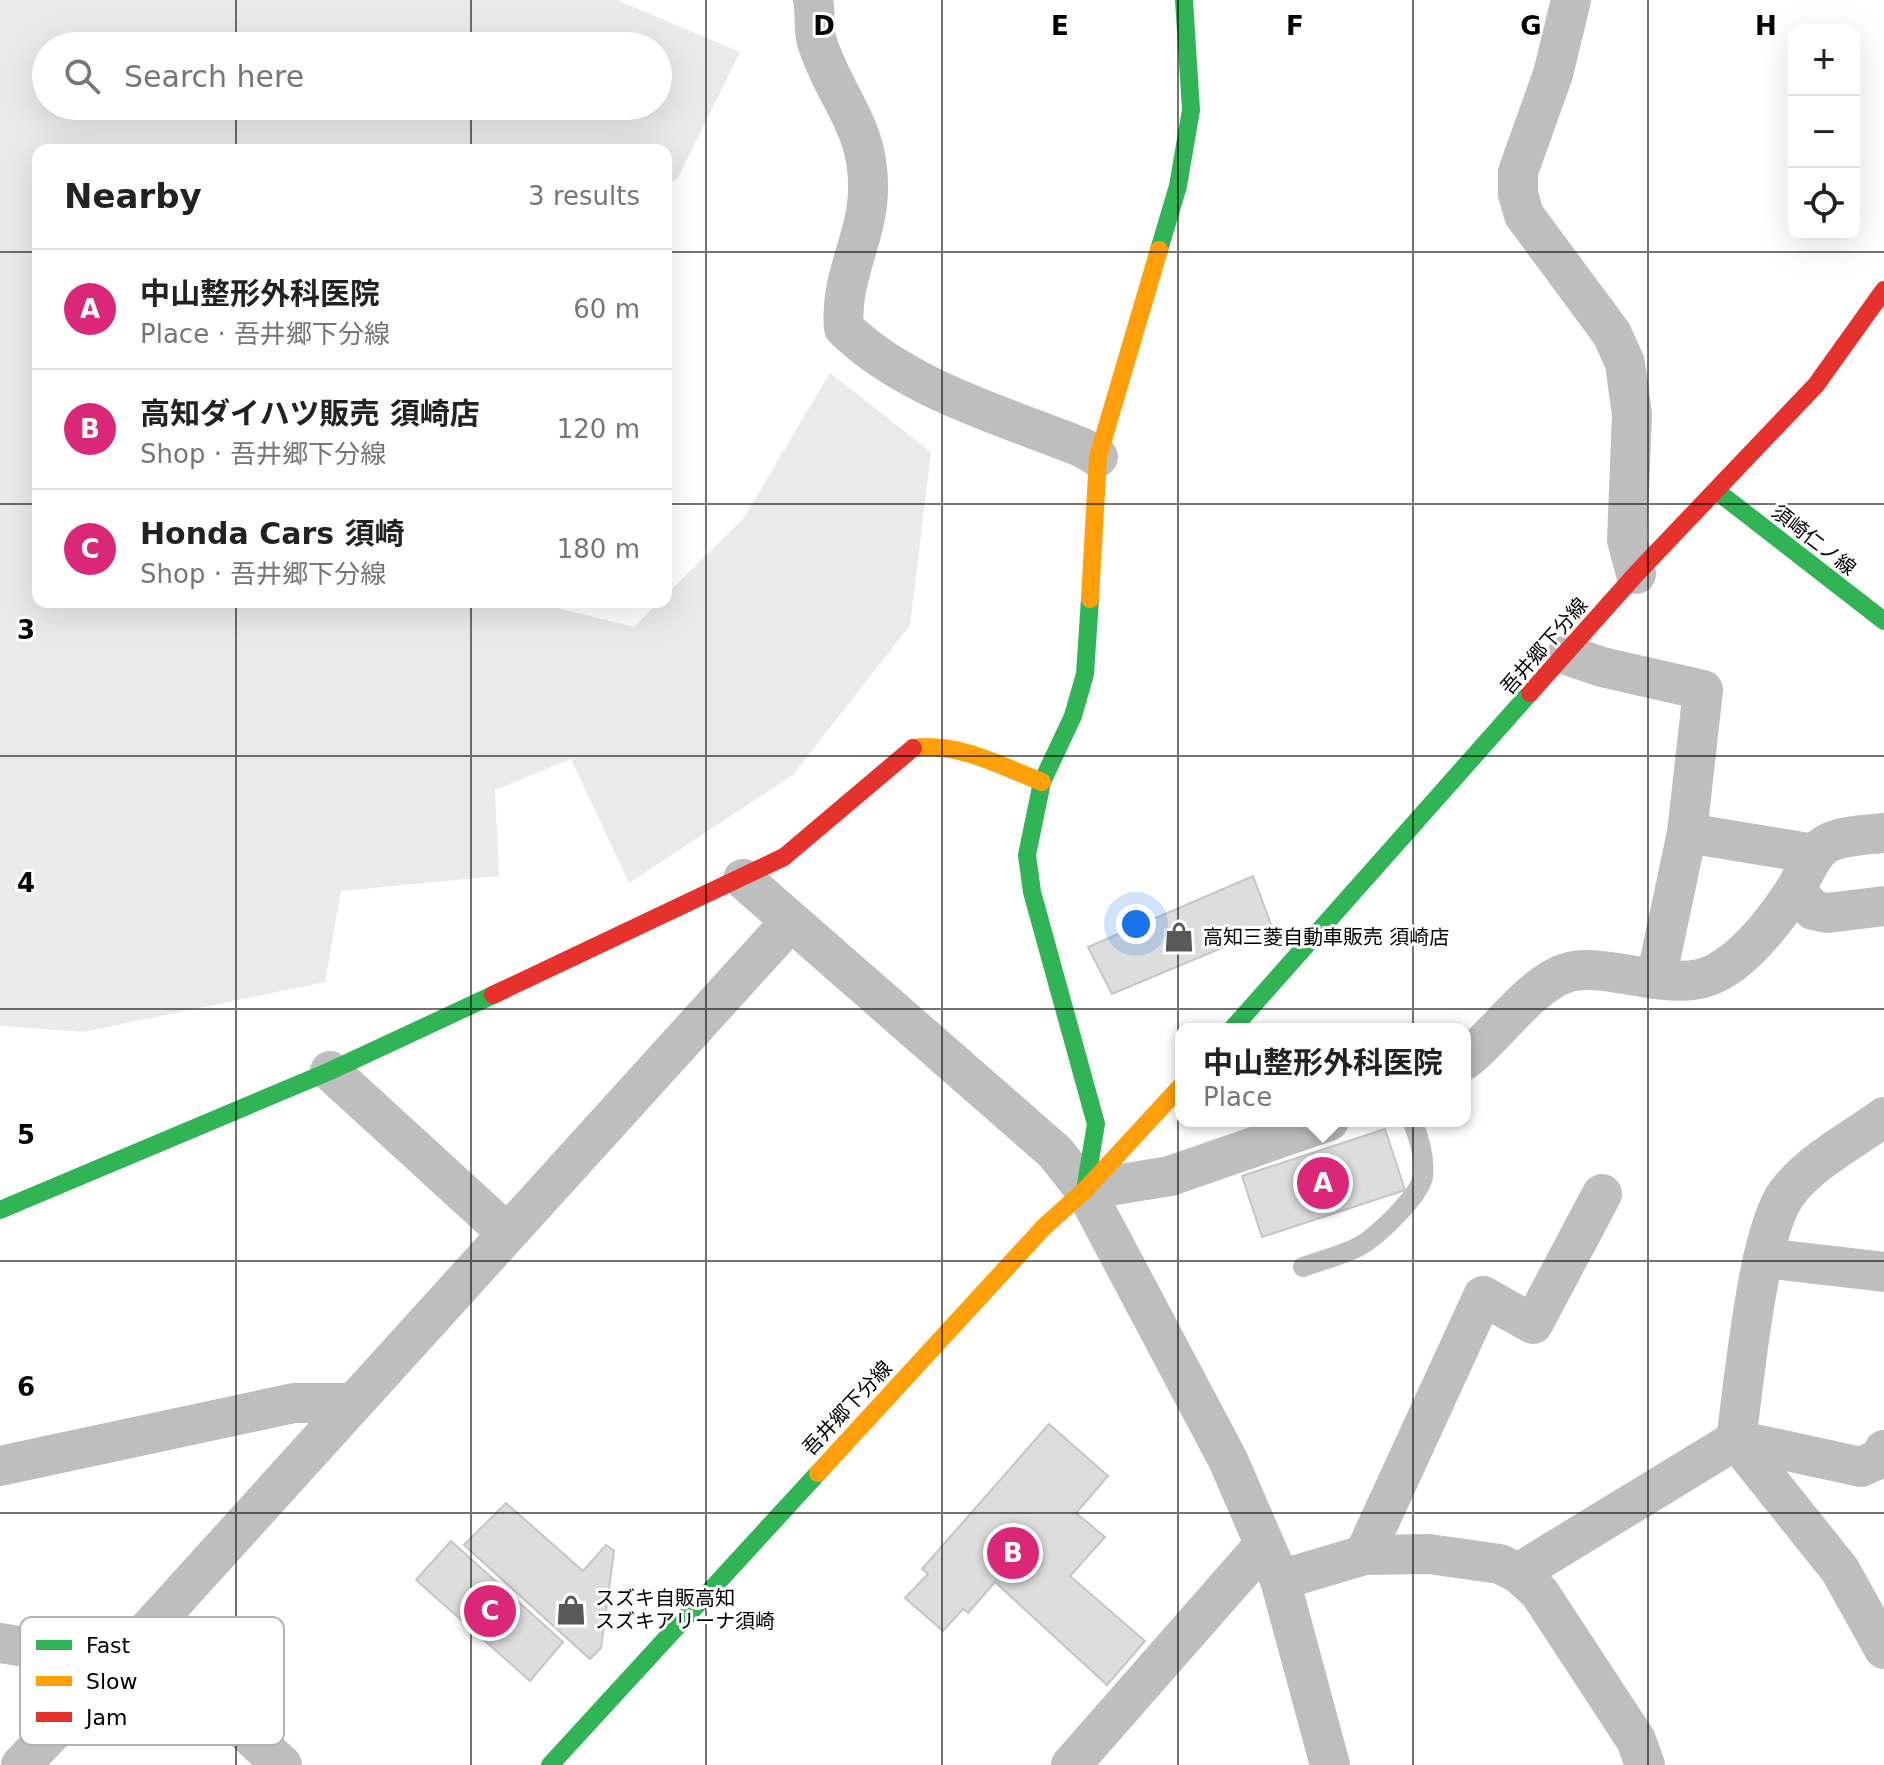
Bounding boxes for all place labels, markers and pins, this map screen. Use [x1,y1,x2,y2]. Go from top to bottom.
shop icon: 高知三菱自動車販売 須崎店 [1162,920,1196,954]
place label: 高知三菱自動車販売 須崎店 [1203,925,1449,949]
pin: A [1297,1153,1349,1213]
pin: B [987,1523,1039,1583]
pin: C [464,1581,516,1641]
place label: スズキ自販高知 スズキアリーナ須崎 [595,1586,775,1633]
shop icon: スズキ自販高知 スズキアリーナ須崎 [554,1593,588,1627]

